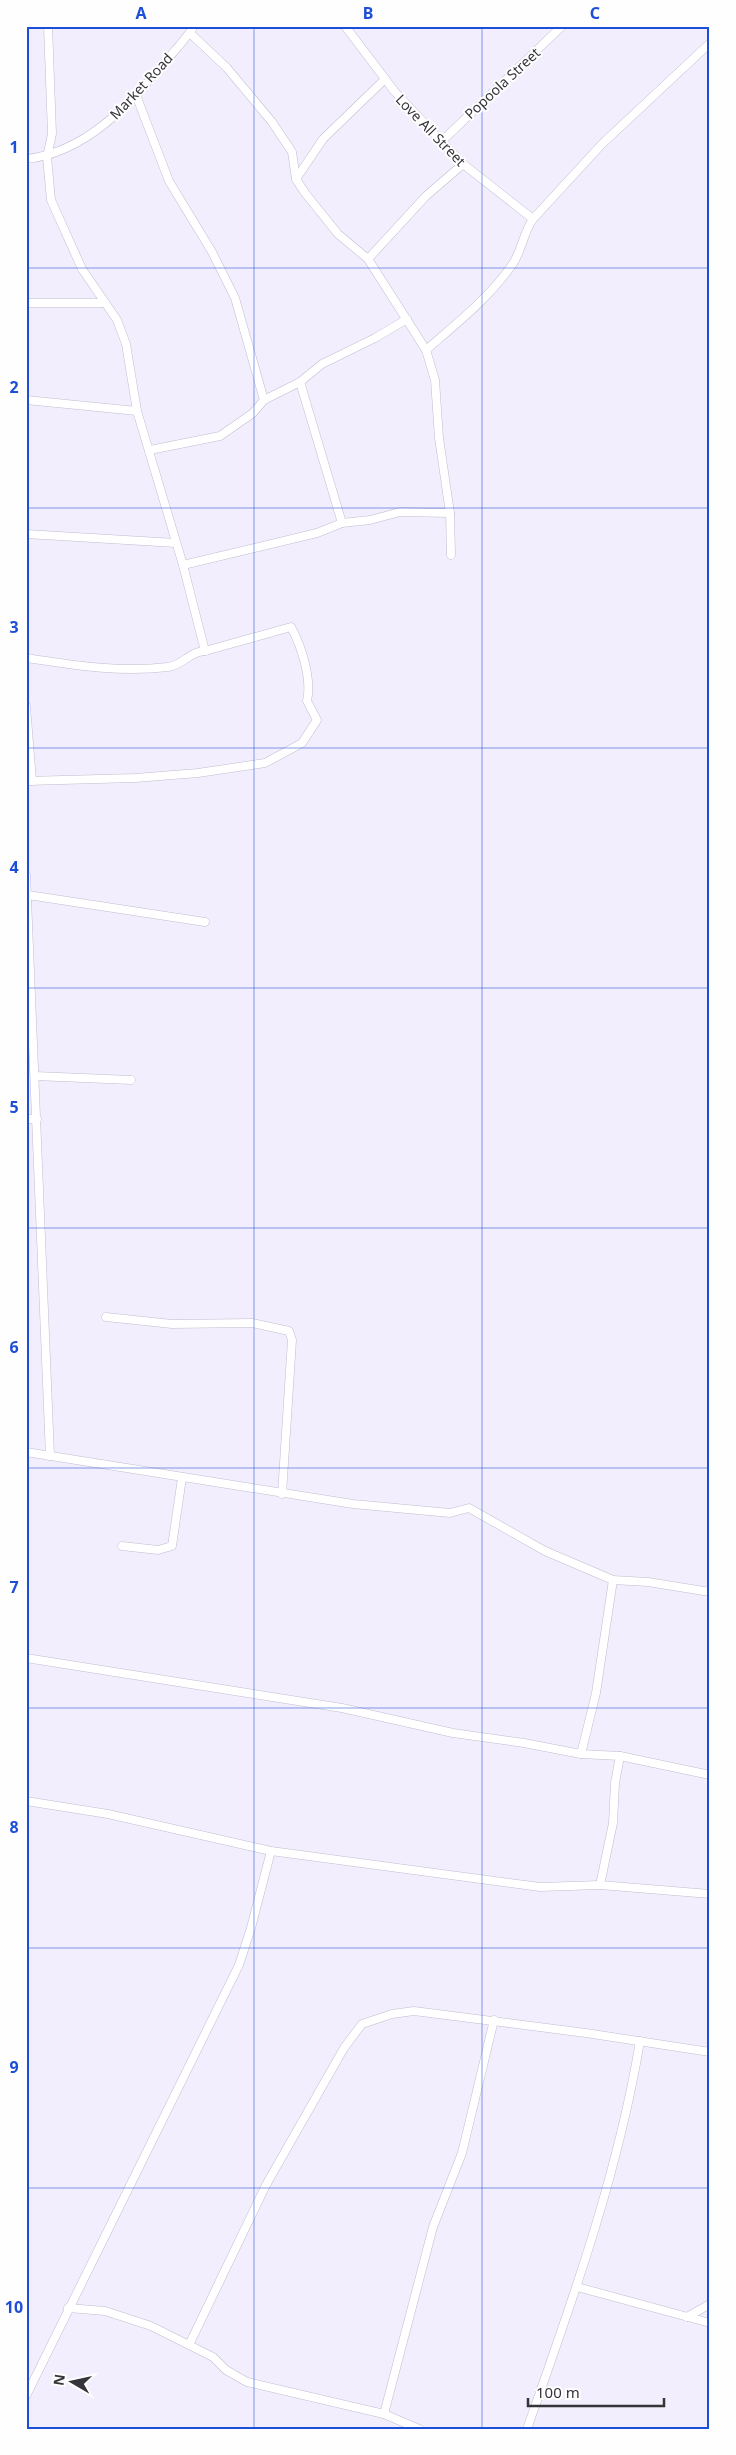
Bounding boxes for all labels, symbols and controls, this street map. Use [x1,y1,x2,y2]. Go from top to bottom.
text: A [135,2,147,24]
text: B [363,2,373,24]
text: C [590,2,600,24]
street label: Popoola Street [460,43,544,123]
street label: Market Road [105,49,177,123]
street label: Love All Street [392,90,470,170]
text: 1 [9,136,19,158]
text: 2 [9,376,19,398]
text: 3 [9,616,19,638]
text: 4 [9,856,19,878]
text: 5 [9,1096,19,1118]
text: 6 [9,1336,19,1358]
text: 7 [9,1576,19,1598]
text: 8 [9,1816,19,1838]
text: 9 [9,2056,19,2078]
text: 10 [5,2296,23,2318]
north arrow [48,2358,98,2408]
text: N [48,2373,69,2387]
scale bar [528,2375,665,2407]
text: 100 m [536,2382,580,2402]

